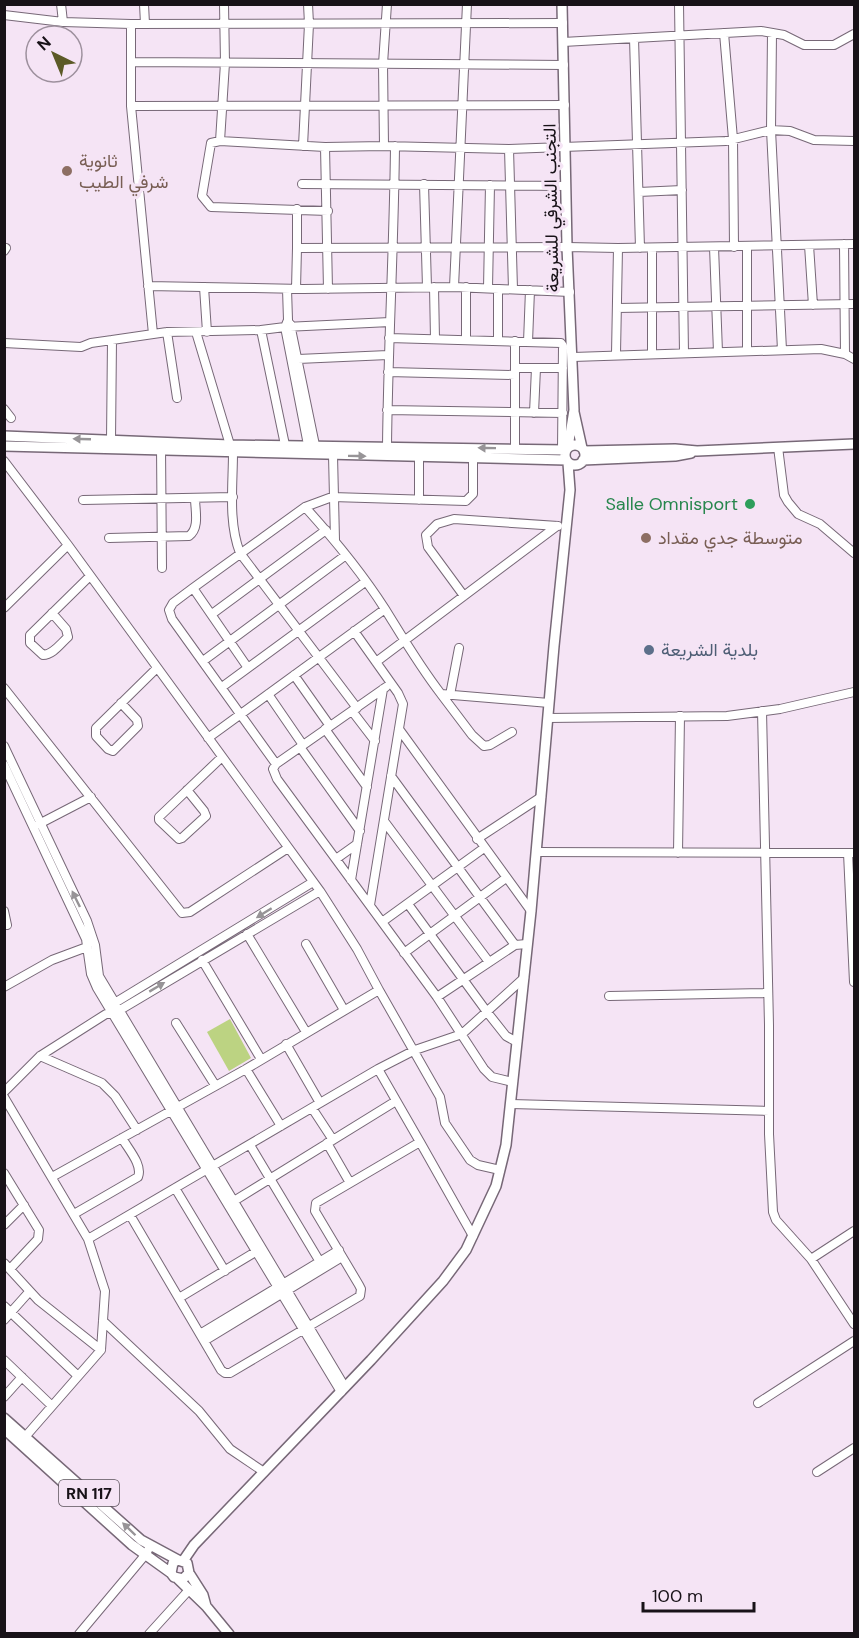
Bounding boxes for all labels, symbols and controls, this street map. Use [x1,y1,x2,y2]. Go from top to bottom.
north arrow [24,24,84,84]
text: N [33,32,56,55]
street label: التجنب الشرقي للشريعة [538,123,567,293]
place label: ثانوية شرفي الطيب [79,149,168,197]
marker: ثانوية شرفي الطيب [60,164,74,178]
one-way arrow [72,435,91,444]
one-way arrow [477,444,496,453]
one-way arrow [347,451,366,460]
place label: Salle Omnisport [605,492,738,516]
marker: Salle Omnisport [743,497,757,511]
place label: متوسطة جدي مقداد [658,526,803,553]
marker: متوسطة جدي مقداد [639,531,653,545]
place label: بلدية الشريعة [661,638,758,662]
marker: بلدية الشريعة [642,643,656,657]
one-way arrow [71,890,80,907]
one-way arrow [256,907,272,919]
one-way arrow [149,982,165,993]
road number: RN 117 [59,1480,119,1506]
one-way arrow [122,1522,137,1536]
scale bar [643,1575,754,1613]
text: 100 m [652,1584,703,1608]

